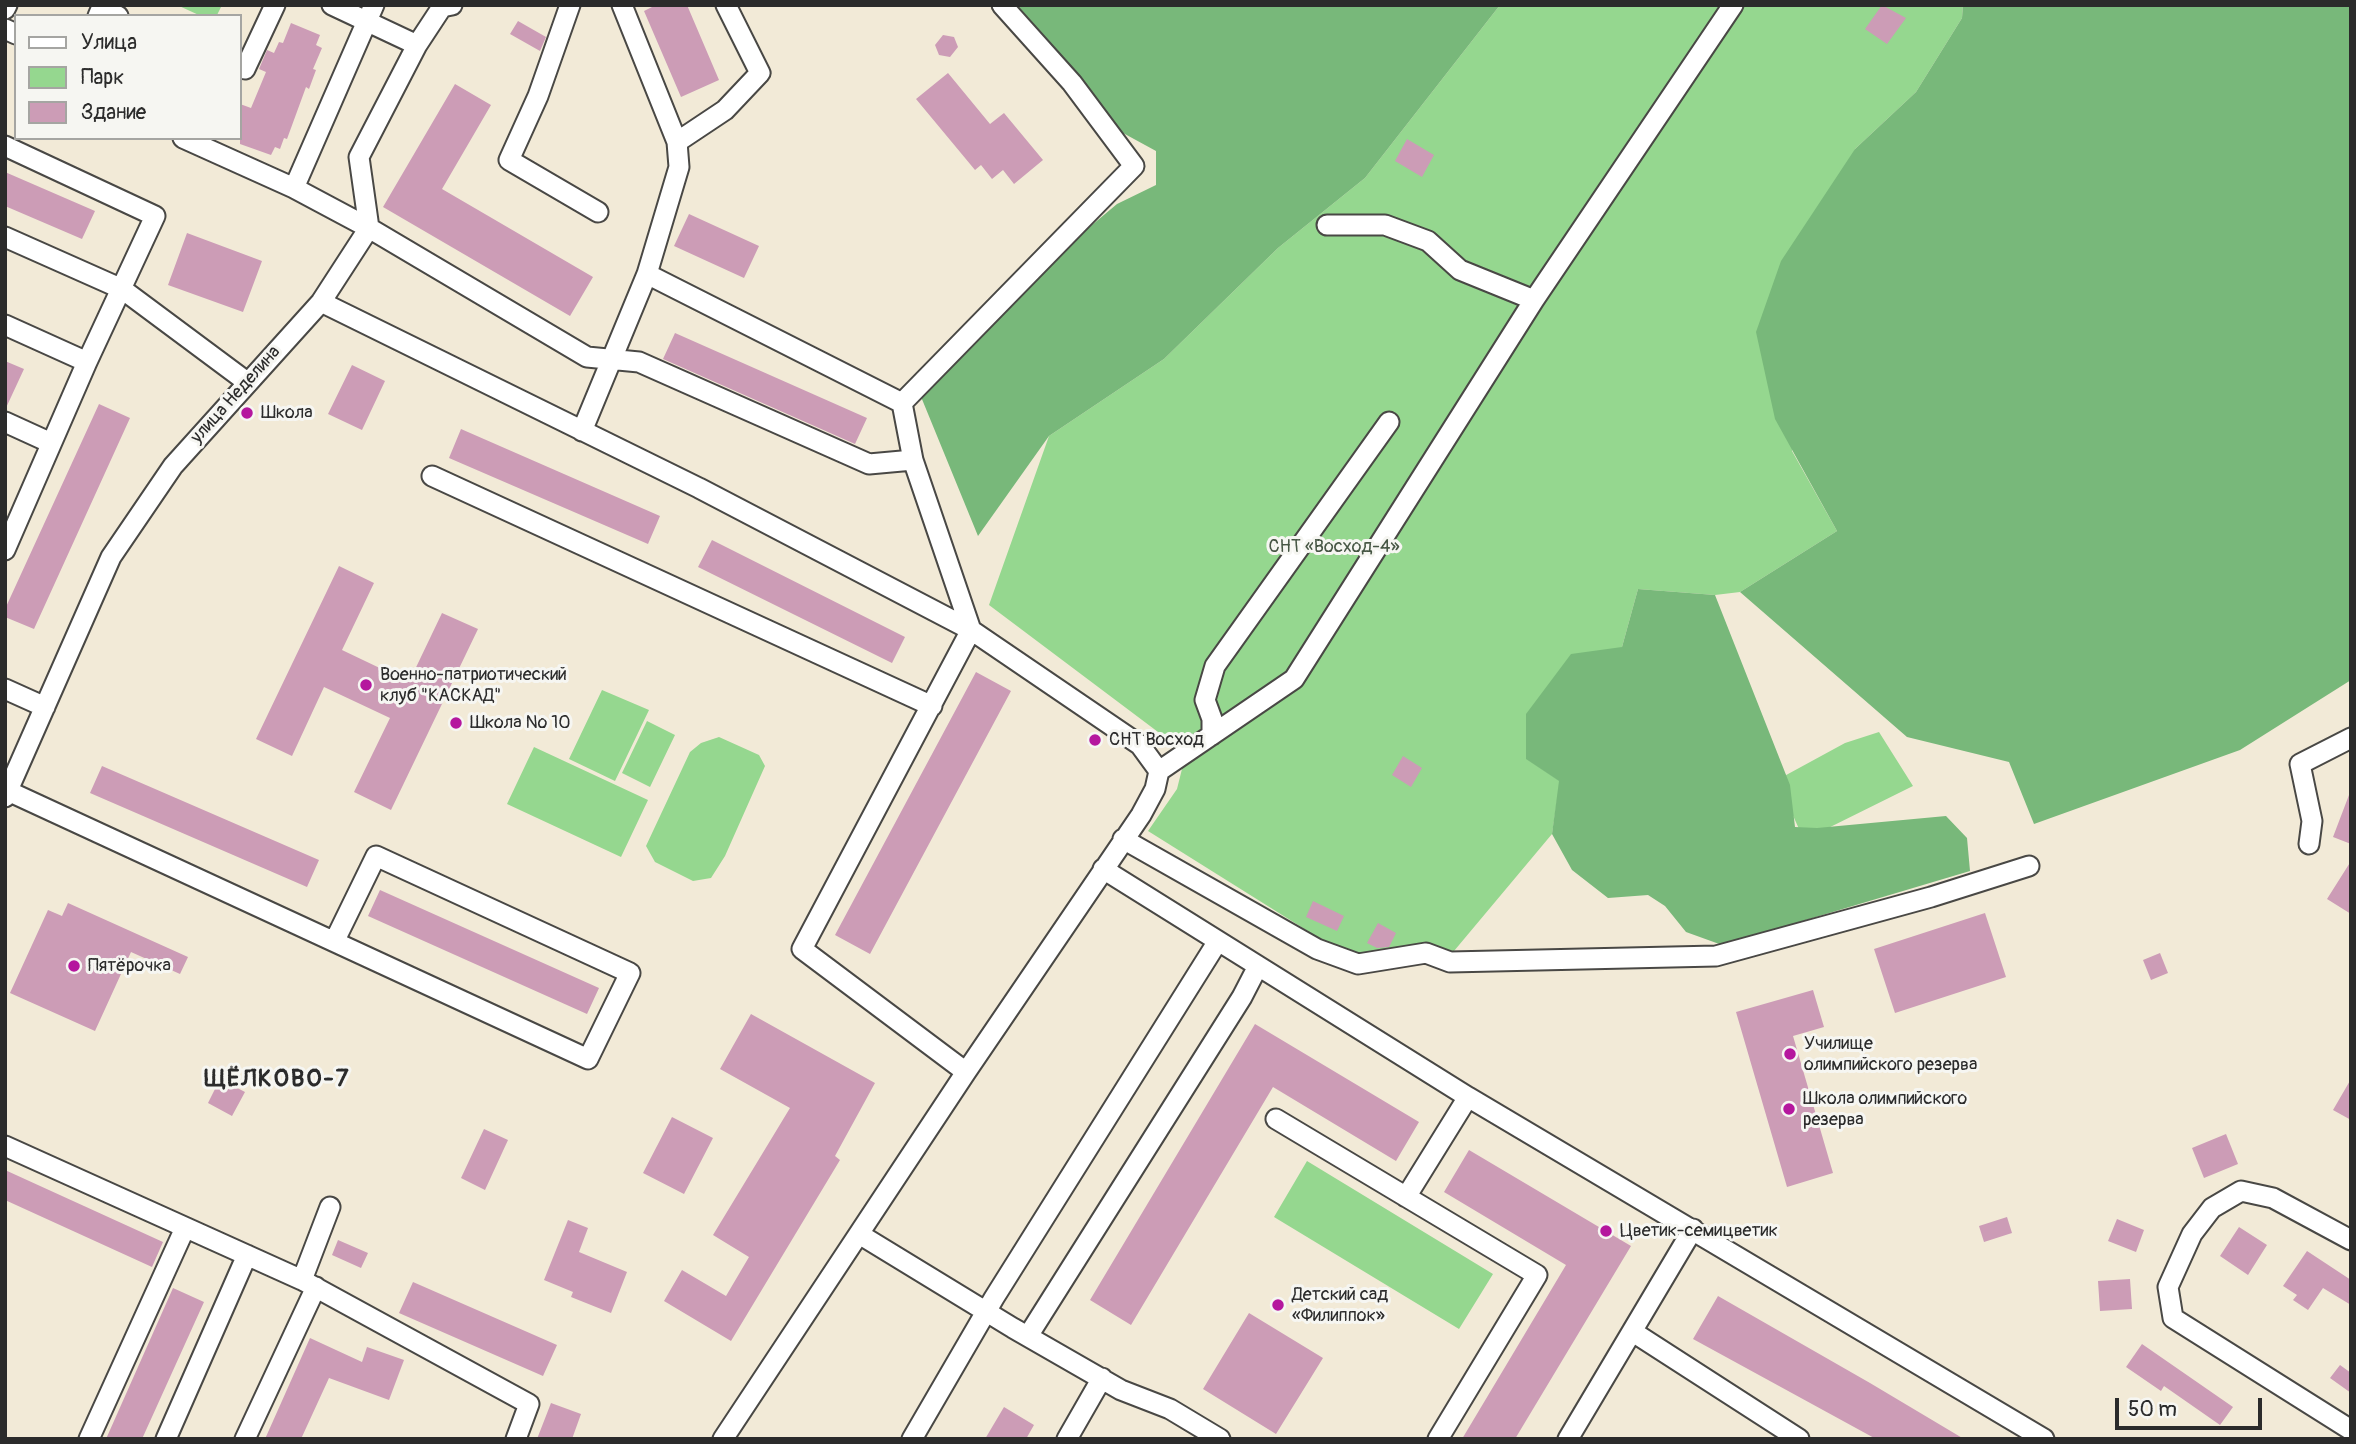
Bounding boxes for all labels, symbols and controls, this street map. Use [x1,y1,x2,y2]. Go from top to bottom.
legend [14,14,242,140]
text: Улица [81,29,137,56]
text: Парк [81,64,124,91]
text: Здание [81,99,146,126]
street label: улица Неделина [187,342,285,448]
place label: Школа [261,402,313,424]
marker: Школа [239,405,255,421]
park label: СНТ «Восход-4» [1268,536,1400,558]
place label: Военно-патриотический клуб "КАСКАД" [380,664,567,706]
marker: Военно-патриотический клуб "КАСКАД" [358,677,374,693]
place label: Школа № 10 [470,712,570,734]
marker: Школа № 10 [448,715,464,731]
place label: СНТ Восход [1109,729,1204,751]
marker: СНТ Восход [1087,732,1103,748]
place label: Пятёрочка [88,955,171,977]
marker: Пятёрочка [66,958,82,974]
place label: Училище олимпийского резерва [1804,1033,1977,1076]
marker: Училище олимпийского резерва [1782,1046,1798,1062]
district label: ЩЁЛКОВО-7 [205,1066,349,1094]
place label: Школа олимпийского резерва [1803,1088,1967,1130]
marker: Школа олимпийского резерва [1781,1101,1797,1117]
place label: Цветик-семицветик [1620,1220,1778,1242]
marker: Цветик-семицветик [1598,1223,1614,1239]
place label: Детский сад «Филиппок» [1292,1284,1388,1326]
marker: Детский сад «Филиппок» [1270,1297,1286,1313]
scale bar [2118,1384,2265,1428]
text: 50 m [2128,1396,2177,1423]

